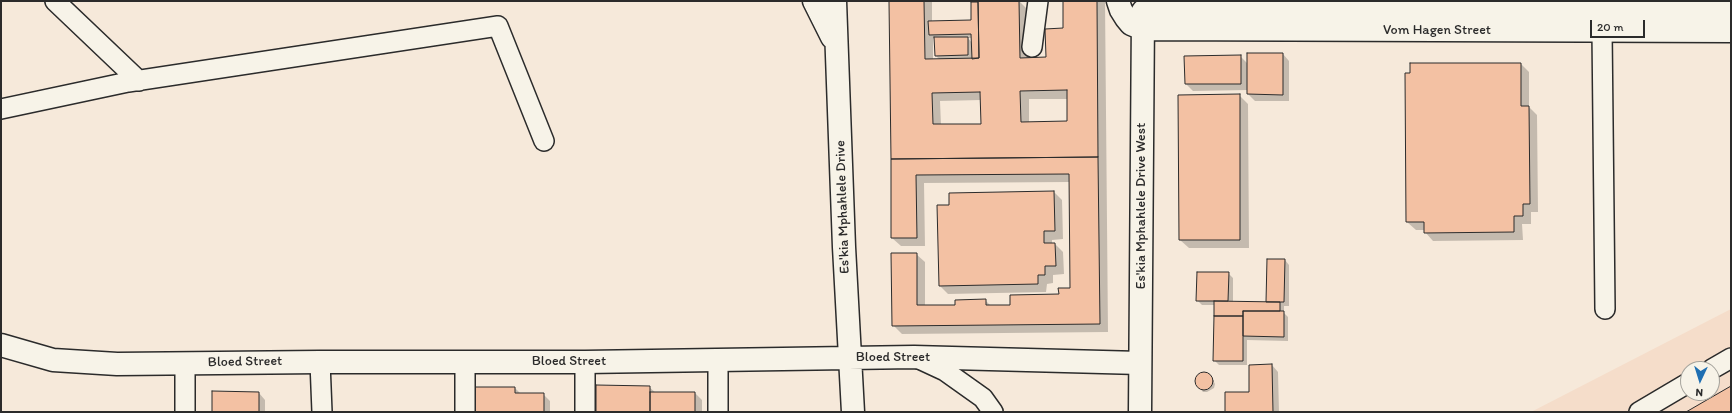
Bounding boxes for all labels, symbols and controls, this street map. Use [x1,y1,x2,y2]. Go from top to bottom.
scale bar [1592,12,1647,38]
text: 20 m [1597,20,1624,34]
street label: Vom Hagen Street [1383,22,1491,38]
street label: Es'kia Mphahlele Drive West [1133,123,1149,289]
street label: Es'kia Mphahlele Drive [832,140,854,274]
street label: Bloed Street [856,349,930,365]
street label: Bloed Street [208,353,282,371]
street label: Bloed Street [532,353,606,369]
north arrow [1680,361,1720,401]
text: N [1695,386,1703,399]

